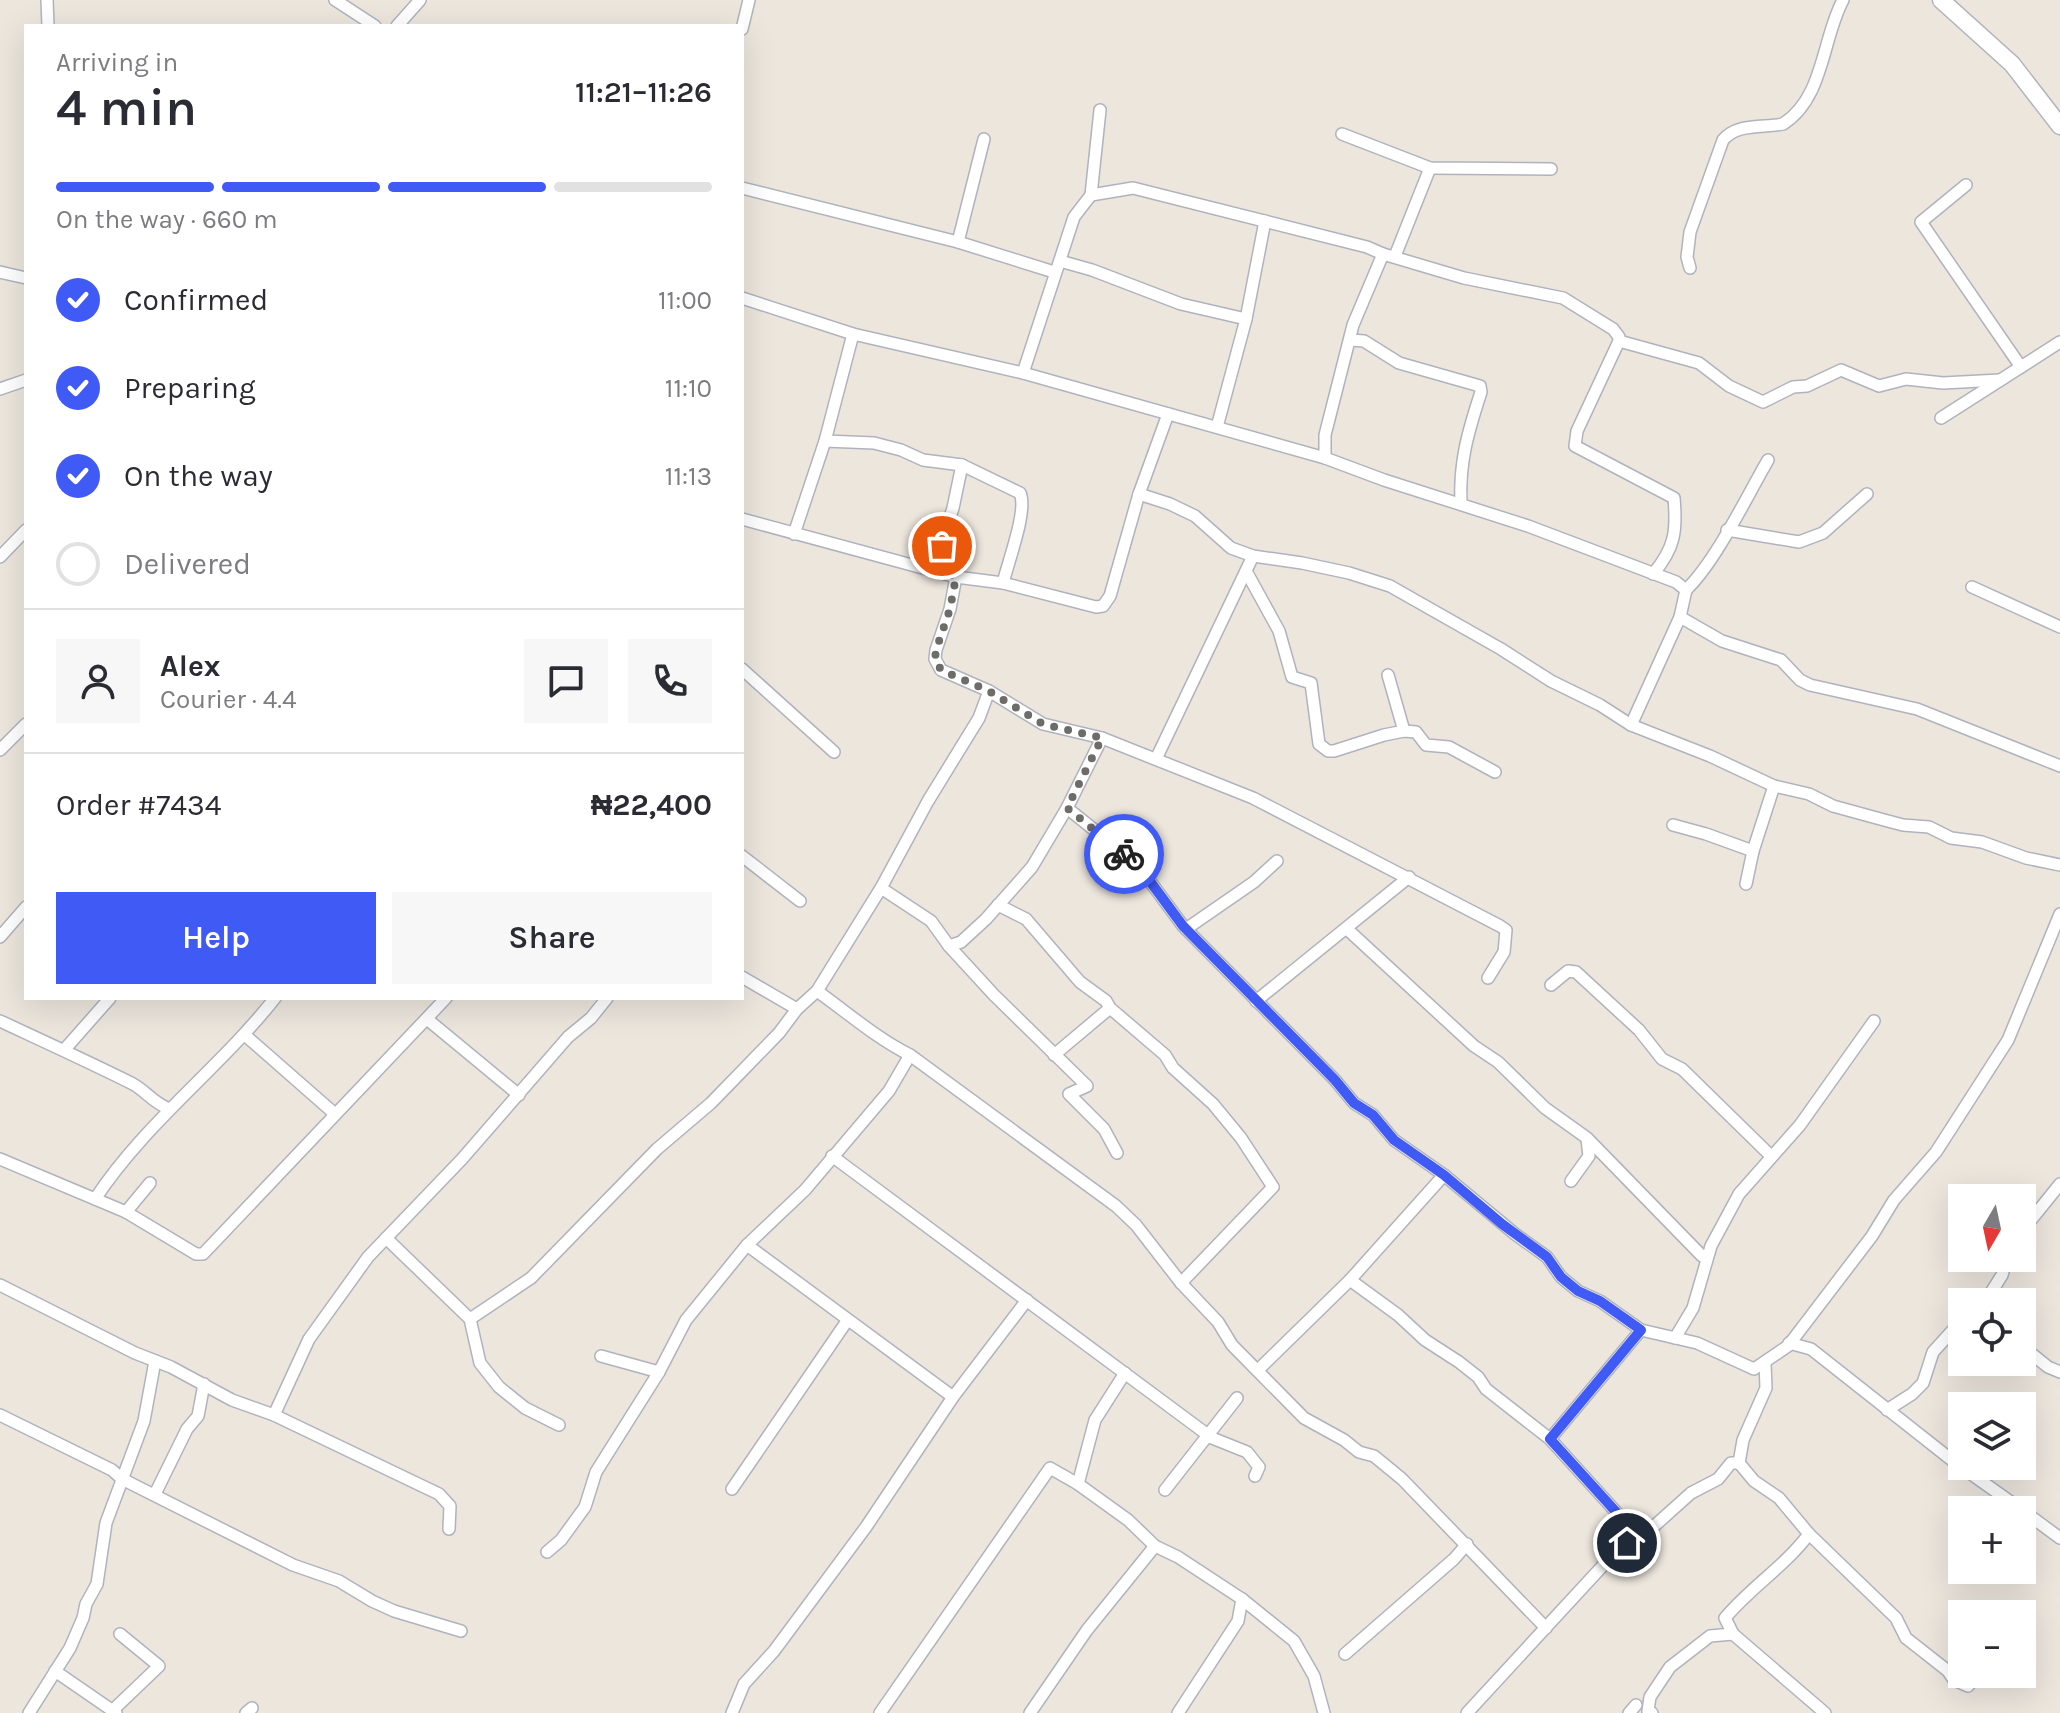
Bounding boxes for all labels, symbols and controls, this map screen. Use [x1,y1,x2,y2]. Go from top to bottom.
text: Arriving in [56,47,178,78]
text: 11:21–11:26 [575,74,712,110]
text: 4 min [56,77,197,138]
text: On the way · 660 m [56,204,278,235]
icon: check [56,278,100,322]
text: Confirmed [124,282,268,318]
text: 11:00 [658,285,712,316]
icon: check [56,366,100,410]
text: Preparing [124,370,256,406]
text: 11:10 [665,373,712,404]
icon: check [56,454,100,498]
text: On the way [124,458,273,494]
text: 11:13 [665,461,712,492]
pin [908,512,976,580]
icon: bag [920,524,964,568]
text: Delivered [124,546,251,582]
button: person [56,639,140,723]
button: chat [524,639,608,723]
button: phone [628,639,712,723]
text: Alex [160,648,220,684]
text: Courier · 4.4 [160,684,296,715]
text: Order #7434 [56,787,221,823]
text: ₦22,400 [591,787,712,823]
courier [1084,814,1164,894]
icon: bike [1102,832,1146,876]
button: Help [56,892,376,984]
button: Share [392,892,712,984]
north arrow [1948,1184,2036,1272]
map controls [1948,1184,2036,1688]
button: locate [1948,1288,2036,1376]
button: layers [1948,1392,2036,1480]
button: + [1948,1496,2036,1584]
pin [1593,1509,1661,1577]
icon: home [1605,1521,1649,1565]
button: − [1948,1600,2036,1688]

